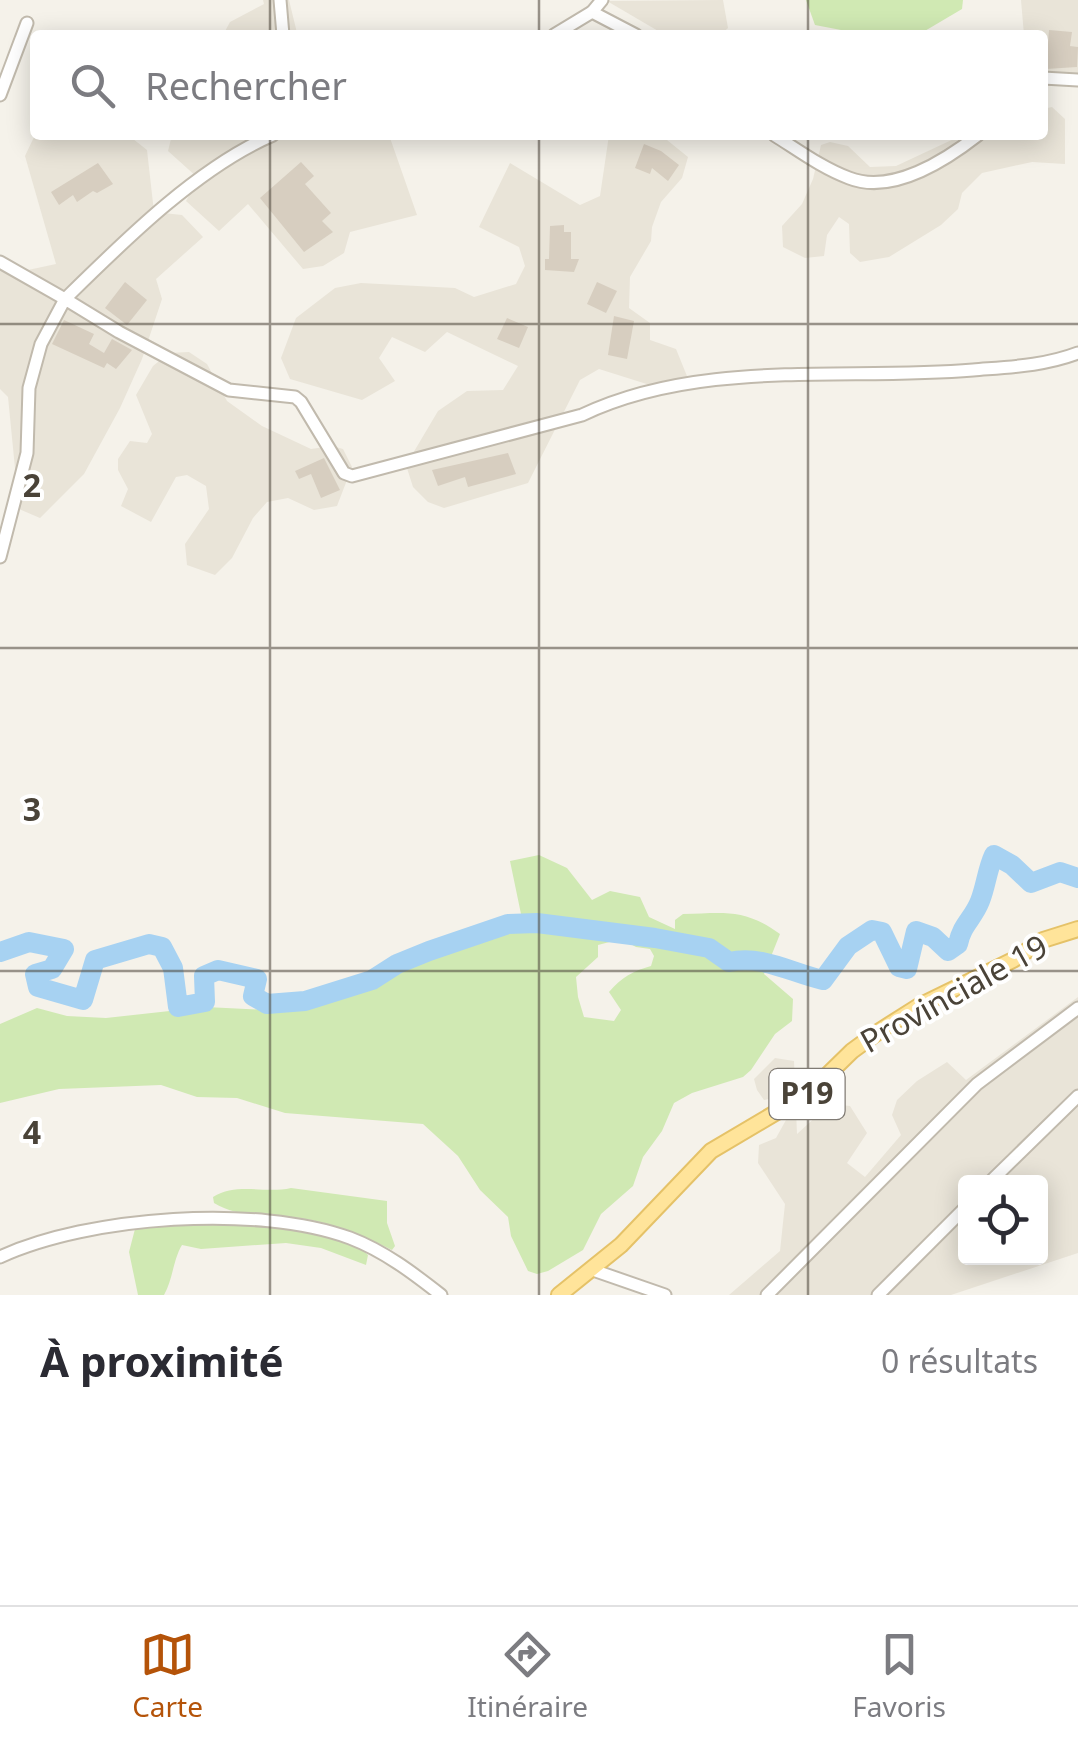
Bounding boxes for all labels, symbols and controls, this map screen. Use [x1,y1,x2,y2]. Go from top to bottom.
search box [30,30,1048,140]
icon: search [65,58,120,113]
text: Rechercher [145,59,347,111]
text: 2 [23,463,41,506]
text: 3 [23,787,41,830]
street label: Provinciale 19 [852,924,1055,1062]
road number: P19 [770,1069,844,1119]
text: 4 [23,1110,41,1153]
map controls [958,1175,1048,1265]
button: locate [958,1175,1048,1265]
text: À proximité [40,1332,284,1389]
text: 0 résultats [881,1339,1038,1382]
tab: Carte [132,1627,203,1725]
tab: Itinéraire [467,1627,588,1725]
tab: Favoris [852,1627,946,1725]

